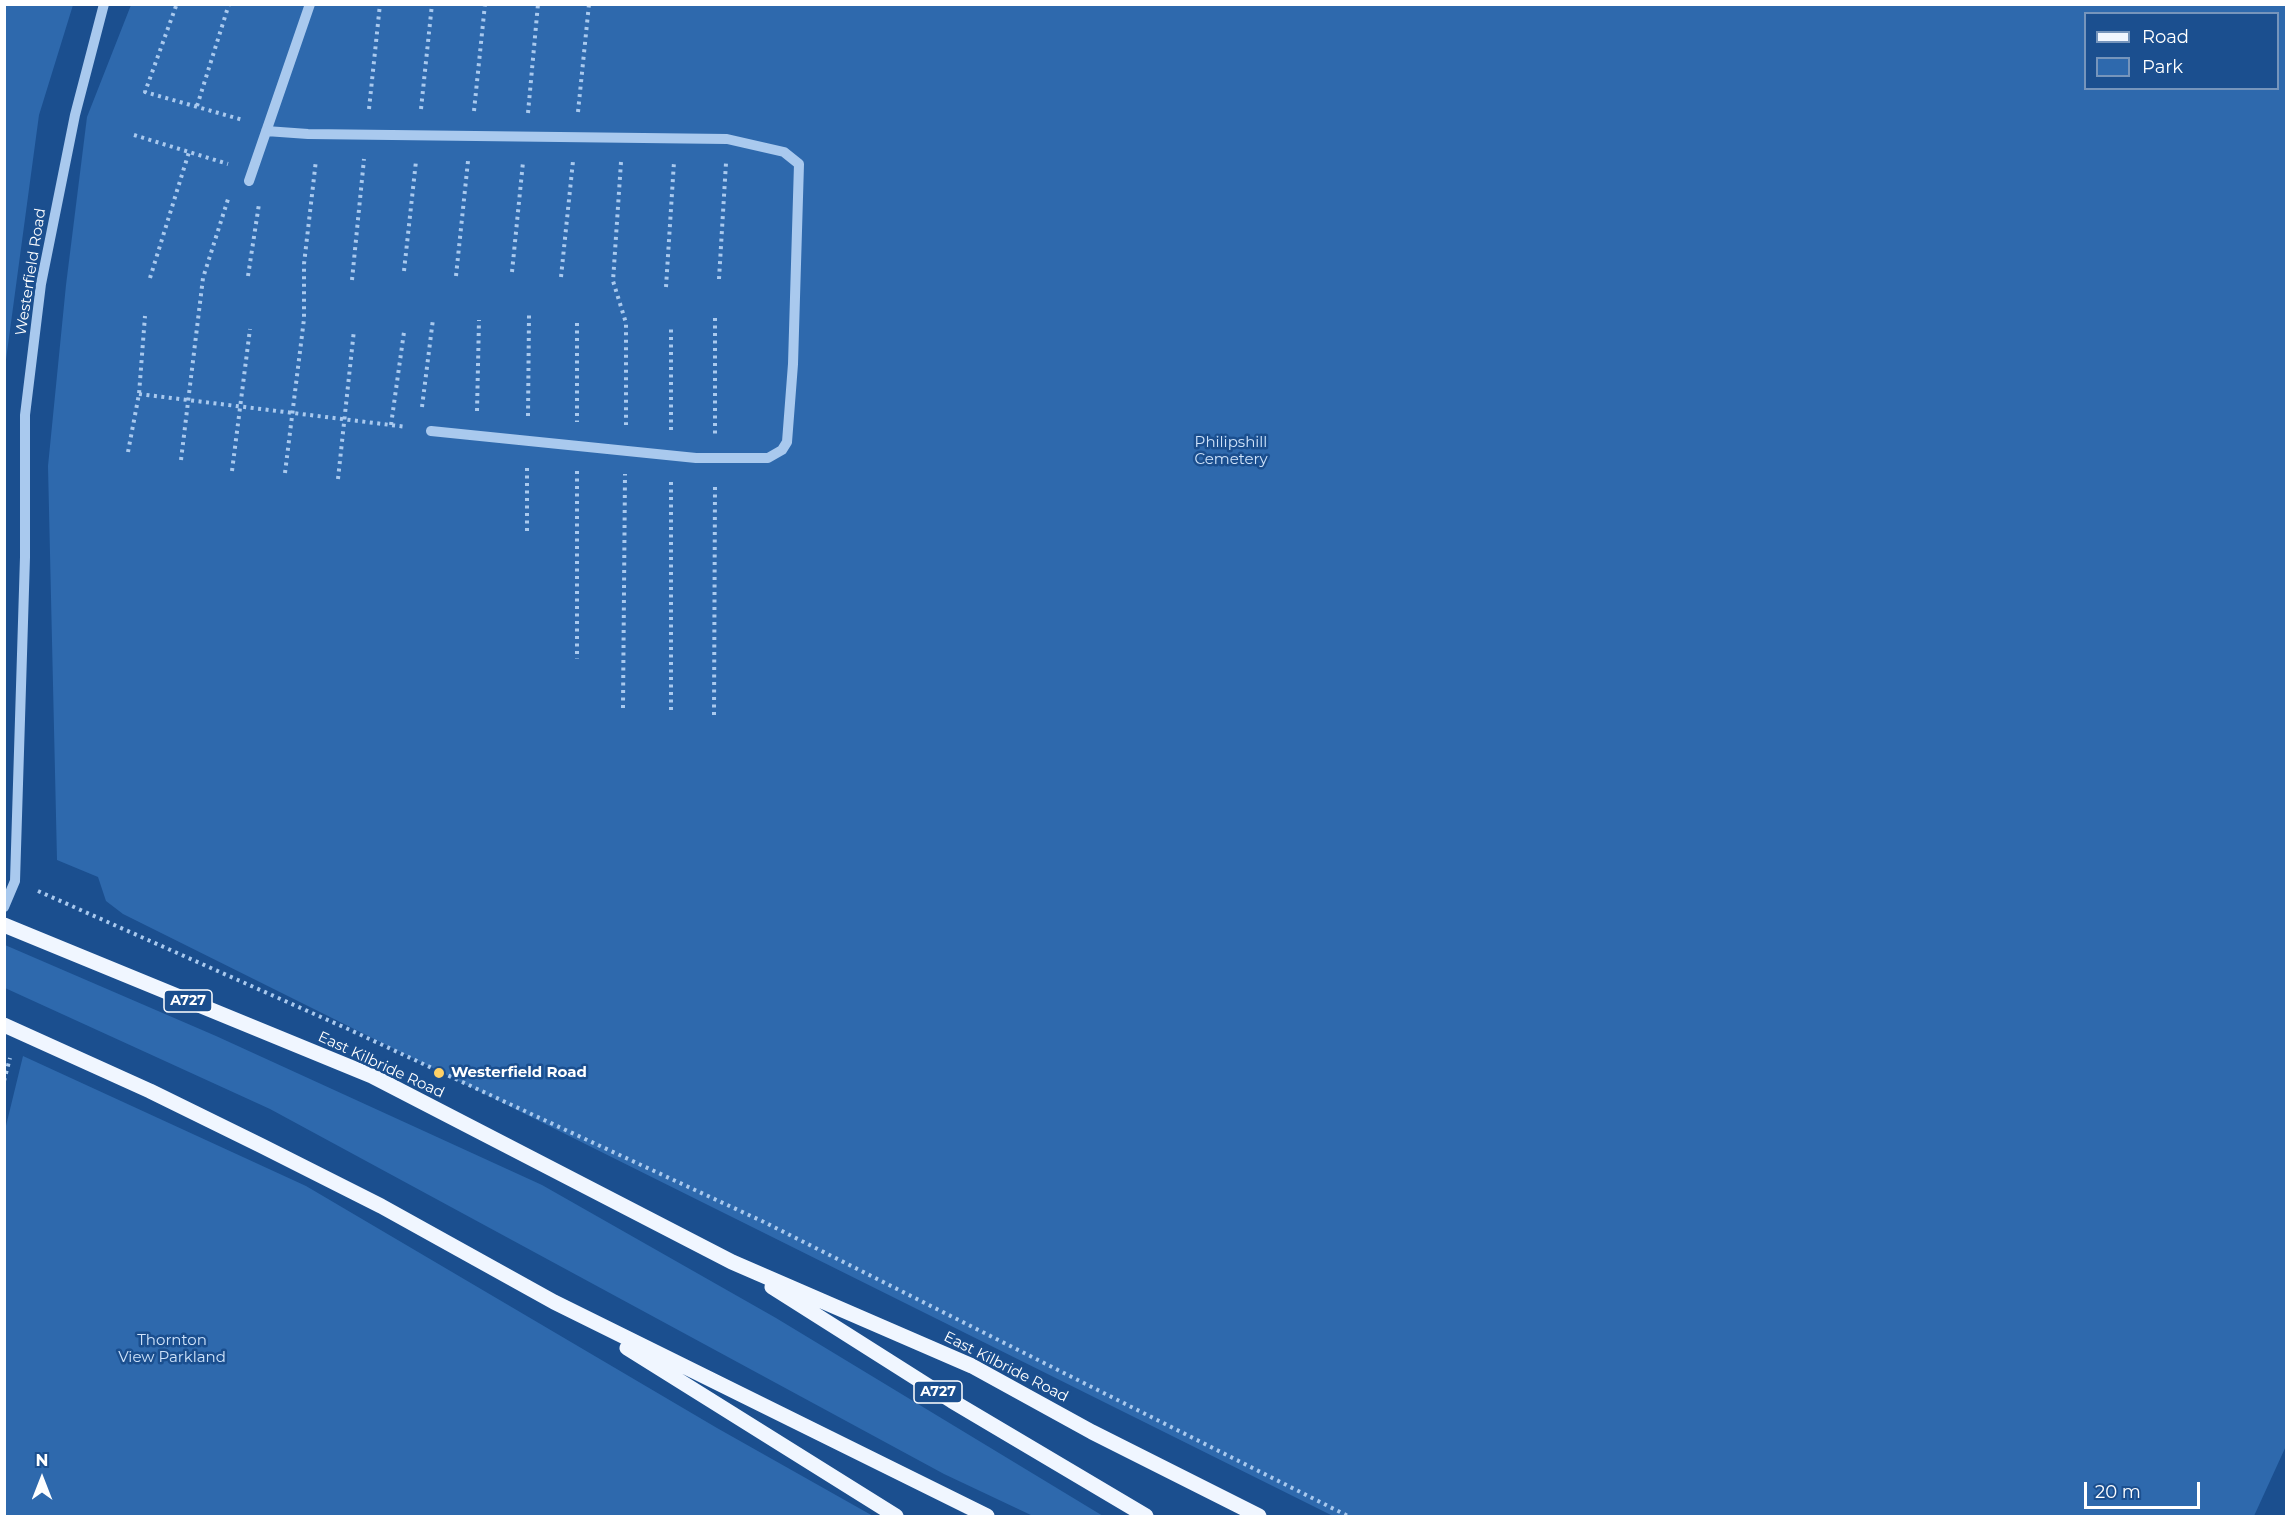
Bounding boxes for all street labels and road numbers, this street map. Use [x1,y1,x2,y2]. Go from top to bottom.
street label: Westerfield Road [12,207,50,337]
road number: A727 [164,990,212,1012]
street label: East Kilbride Road [315,1028,447,1102]
street label: East Kilbride Road [941,1328,1071,1406]
road number: A727 [914,1381,962,1403]

